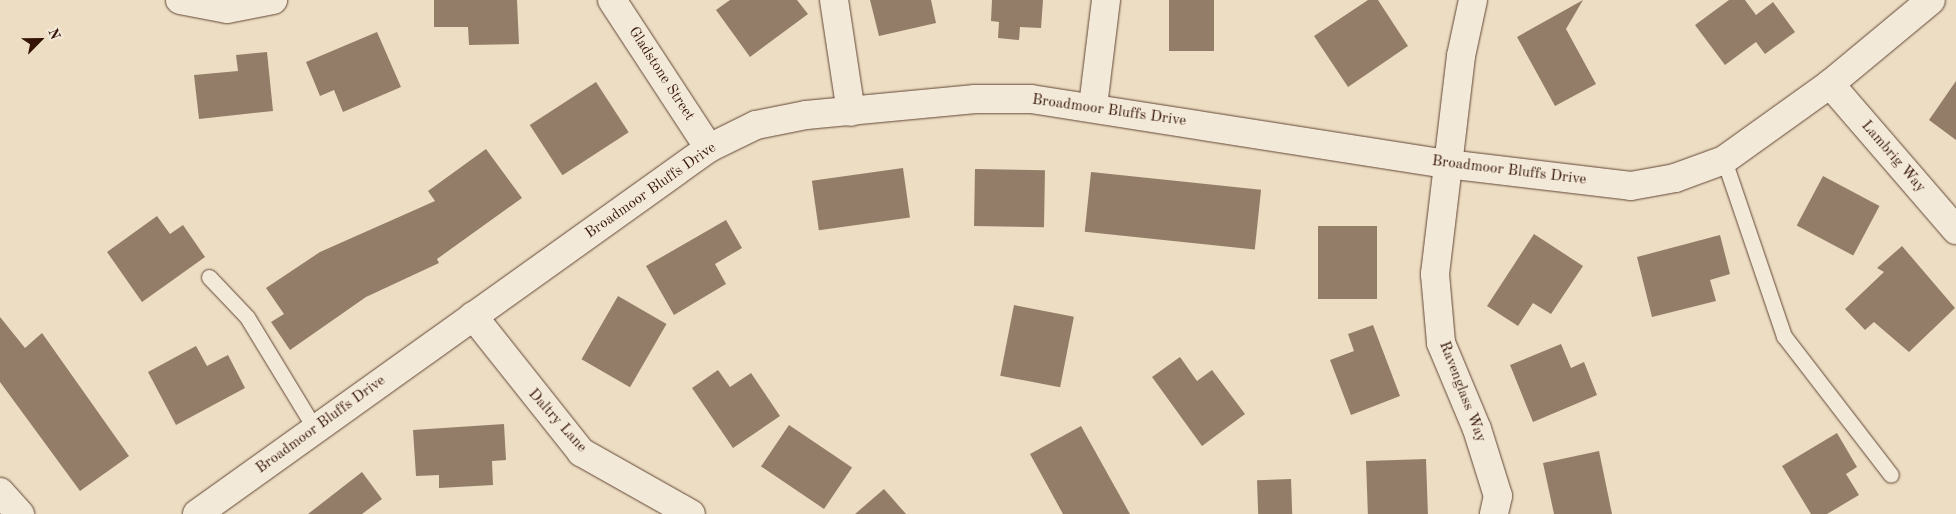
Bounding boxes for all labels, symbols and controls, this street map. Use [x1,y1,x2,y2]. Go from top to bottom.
north arrow [15,15,65,65]
street label: Gladstone Street [624,24,698,124]
text: N [45,26,62,42]
street label: Broadmoor Bluffs Drive [1031,91,1187,131]
street label: Lambrig Way [1857,117,1929,197]
street label: Broadmoor Bluffs Drive [582,139,720,243]
street label: Broadmoor Bluffs Drive [1431,153,1587,189]
street label: Ravenglass Way [1434,339,1490,445]
street label: Broadmoor Bluffs Drive [253,372,389,478]
street label: Daltry Lane [524,386,590,456]

